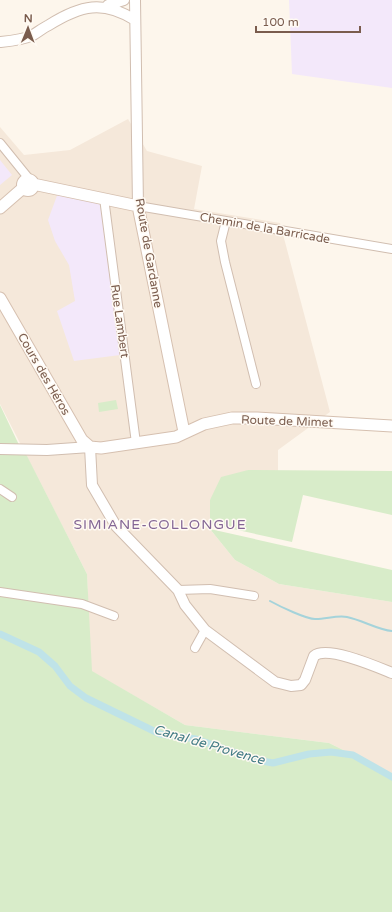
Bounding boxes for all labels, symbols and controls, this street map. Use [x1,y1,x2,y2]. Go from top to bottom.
north arrow [8,8,48,48]
scale bar [256,8,360,34]
text: N [24,12,33,25]
text: 100 m [262,15,299,29]
street label: Route de Gardanne [132,197,166,309]
street label: Chemin de la Barricade [199,210,331,246]
street label: Rue Lambert [108,283,132,359]
street label: Cours des Héros [15,330,73,418]
street label: Route de Mimet [241,412,334,430]
district label: SIMIANE-COLLONGUE [73,516,247,533]
water label: Canal de Provence [152,722,267,769]

